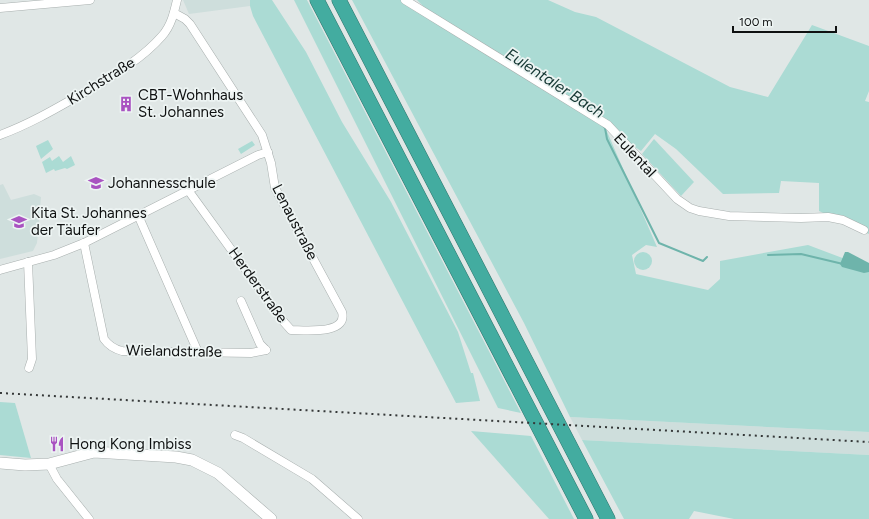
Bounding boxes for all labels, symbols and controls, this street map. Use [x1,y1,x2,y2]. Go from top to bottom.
scale bar [733,8,836,34]
text: 100 m [739,15,773,29]
water label: Eulentaler Bach [502,44,608,122]
street label: Kirchstraße [64,53,138,109]
place label: CBT-Wohnhaus St. Johannes [138,86,243,121]
building icon: CBT-Wohnhaus St. Johannes [117,95,135,113]
street label: Eulental [610,129,660,181]
school or university icon: Johannesschule [87,174,105,192]
place label: Johannesschule [108,174,216,192]
street label: Lenaustraße [268,181,322,263]
place label: Kita St. Johannes der Täufer [31,204,147,239]
school or university icon: Kita St. Johannes der Täufer [10,213,28,231]
street label: Herderstraße [225,244,291,326]
street label: Wielandstraße [126,341,222,361]
restaurant icon: Hong Kong Imbiss [48,435,66,453]
place label: Hong Kong Imbiss [69,435,192,453]

